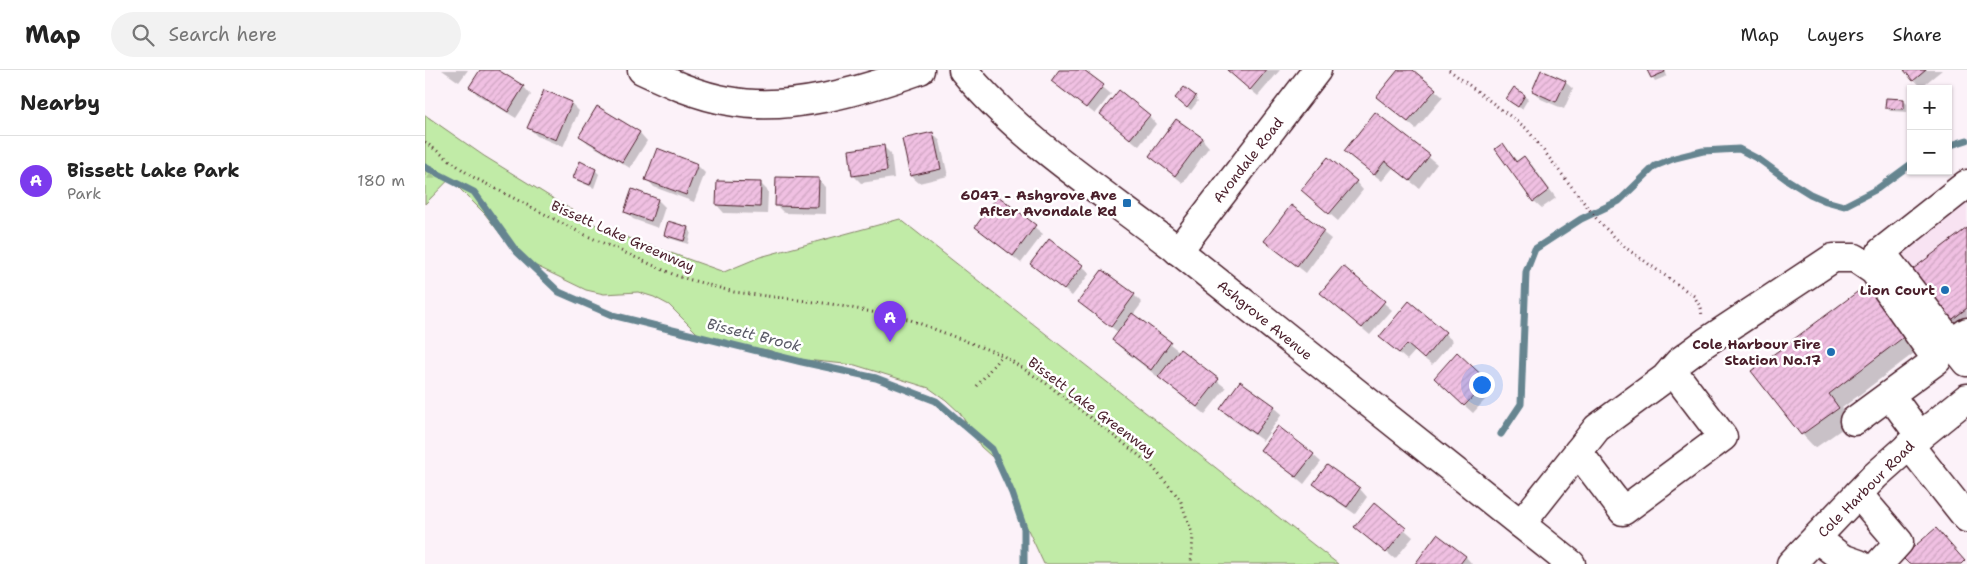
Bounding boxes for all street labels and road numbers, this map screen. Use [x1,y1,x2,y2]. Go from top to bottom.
street label: Avondale Road [1209,113,1287,206]
street label: Bissett Lake Greenway [548,196,698,276]
street label: Ashgrove Avenue [1214,276,1316,364]
street label: Bissett Lake Greenway [1025,353,1159,461]
street label: Cole Harbour Road [1814,437,1918,541]

